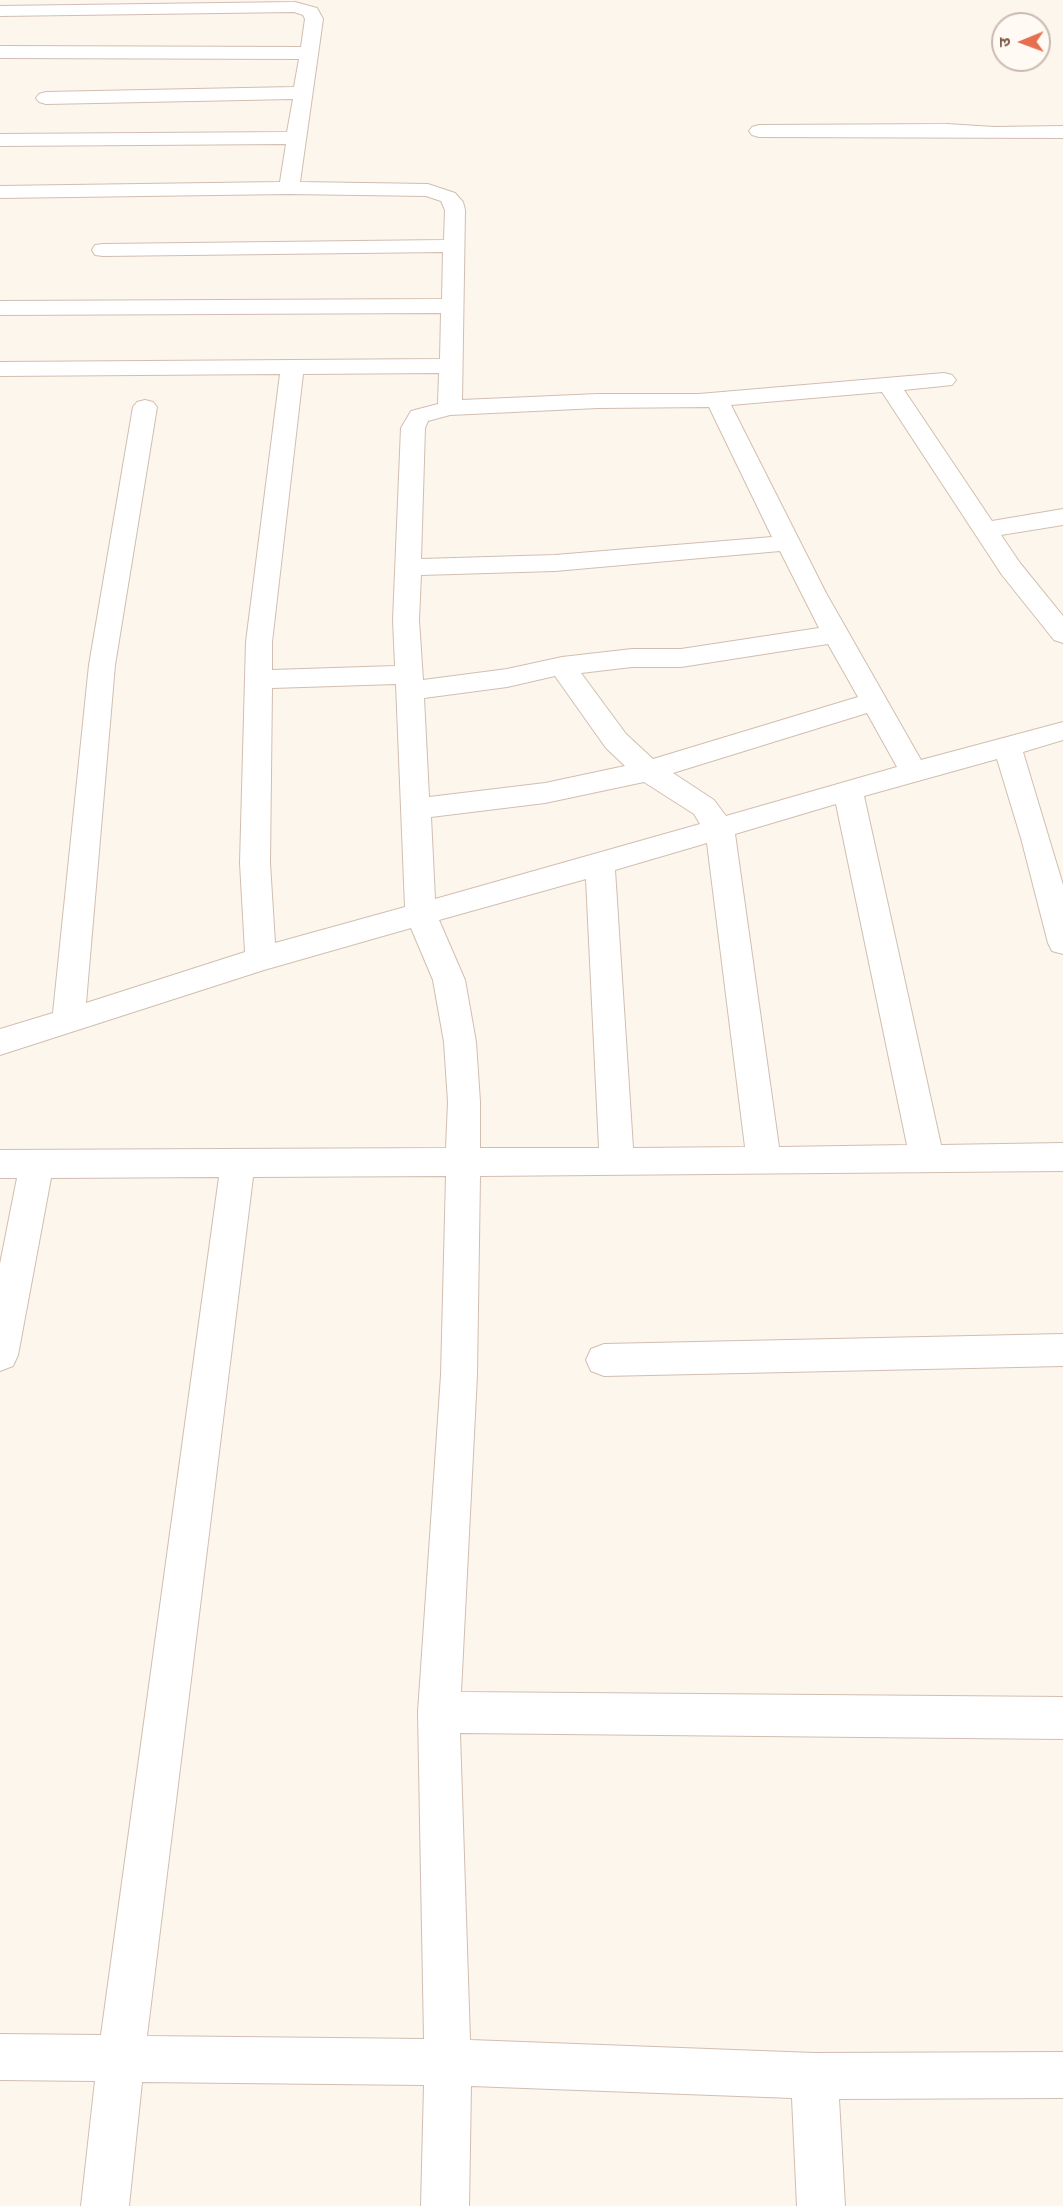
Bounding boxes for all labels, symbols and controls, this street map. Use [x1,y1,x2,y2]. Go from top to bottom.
north arrow [991,12,1051,72]
text: उ [995,37,1014,47]

